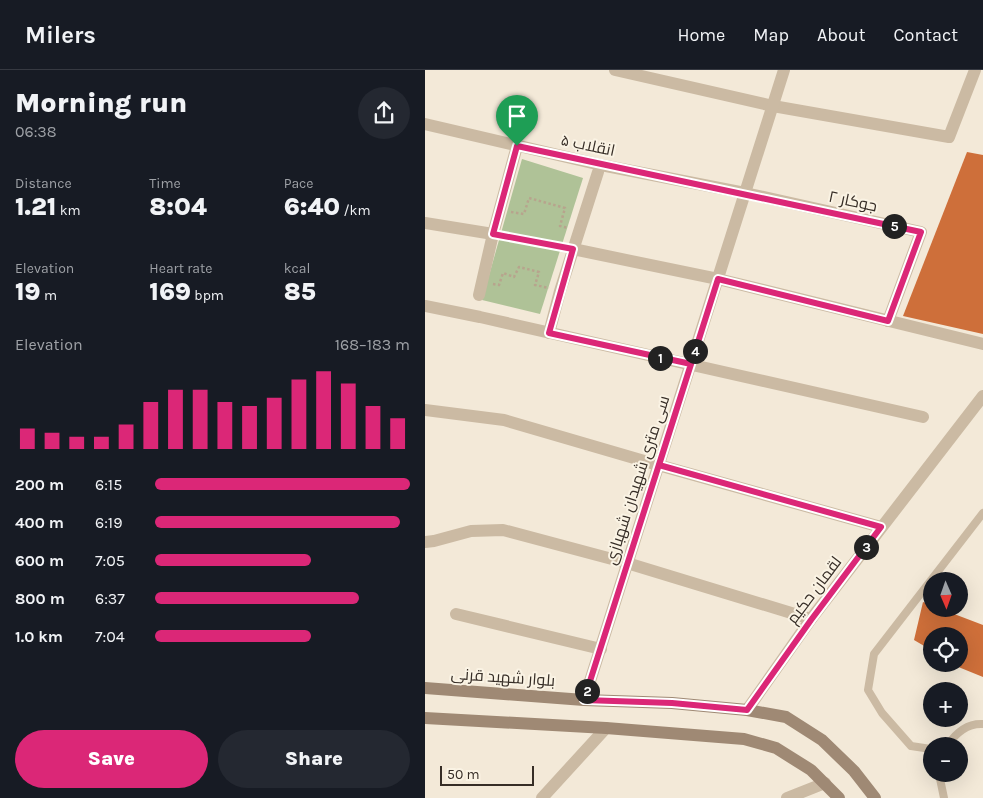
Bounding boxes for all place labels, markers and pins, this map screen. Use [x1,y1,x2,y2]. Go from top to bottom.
pin [496,95,538,146]
pin: 5 [881,214,907,238]
pin: 4 [683,338,707,364]
pin: 1 [647,346,673,370]
pin: 3 [853,534,879,560]
pin: 2 [575,678,599,704]

